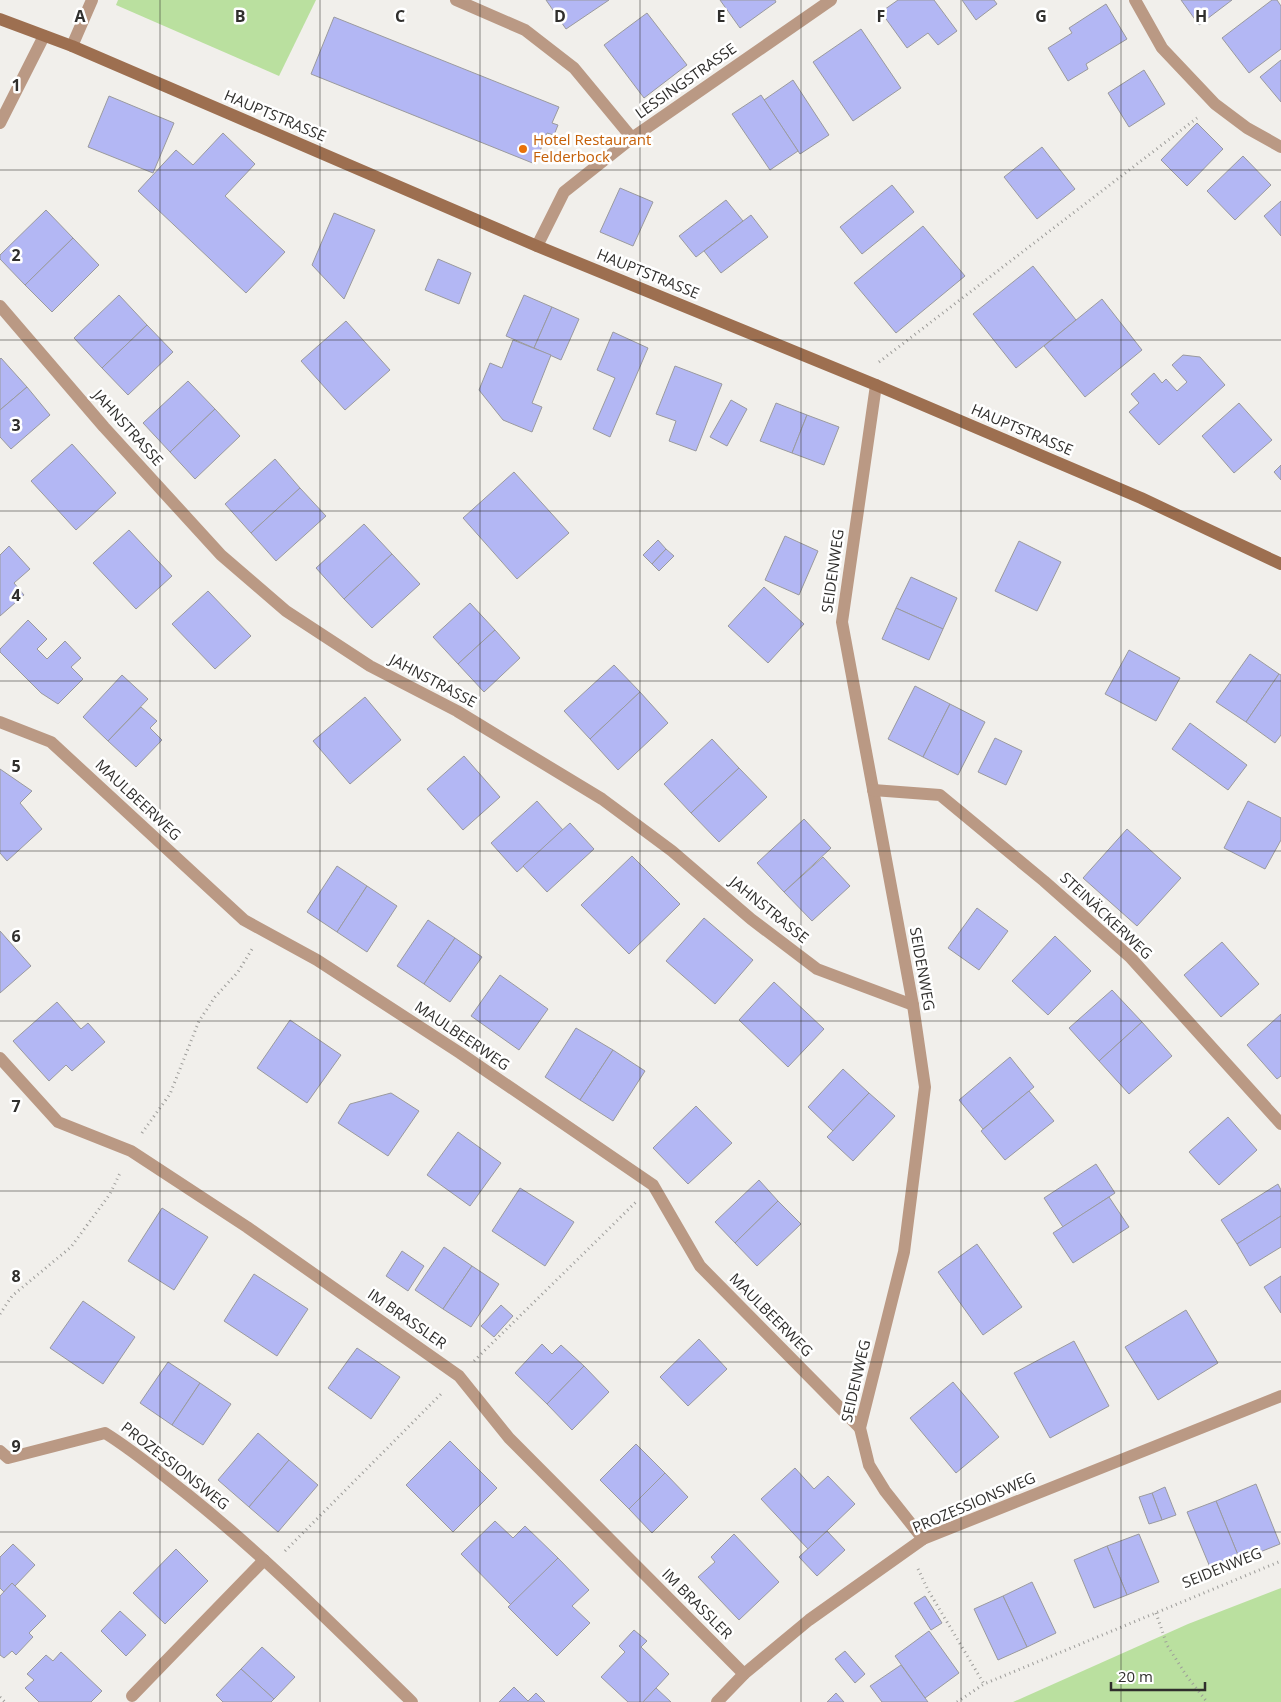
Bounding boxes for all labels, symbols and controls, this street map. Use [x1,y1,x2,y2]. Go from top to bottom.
text: A [74,5,86,27]
text: B [235,5,245,27]
text: C [395,5,405,27]
text: D [554,5,566,27]
text: E [717,5,726,27]
text: F [877,5,885,27]
text: G [1035,5,1047,27]
text: H [1195,5,1207,27]
street label: LESSINGSTRASSE [631,38,740,123]
text: 1 [11,74,21,96]
street label: HAUPTSTRASSE [221,85,329,146]
place label: Hotel Restaurant Felderbock [533,129,651,166]
marker: Hotel Restaurant Felderbock [517,143,529,155]
street label: HAUPTSTRASSE [594,243,703,303]
text: 2 [11,244,21,266]
street label: JAHNSTRASSE [88,384,168,470]
street label: HAUPTSTRASSE [968,399,1076,460]
text: 3 [11,414,21,436]
street label: SEIDENWEG [816,528,848,614]
text: 4 [11,584,21,606]
street label: JAHNSTRASSE [385,648,480,711]
street label: MAULBEERWEG [91,754,186,844]
text: 5 [11,755,21,777]
street label: STEINÄCKERWEG [1056,867,1157,963]
street label: JAHNSTRASSE [725,870,813,947]
text: 6 [11,925,21,947]
street label: SEIDENWEG [906,926,940,1012]
street label: MAULBEERWEG [411,996,514,1074]
text: 7 [11,1095,21,1117]
text: 8 [11,1265,21,1287]
street label: MAULBEERWEG [726,1268,818,1360]
street label: IM BRASSLER [364,1284,452,1353]
street label: SEIDENWEG [836,1337,874,1424]
street label: PROZESSIONSWEG [118,1417,234,1514]
text: 9 [11,1435,21,1457]
street label: PROZESSIONSWEG [909,1467,1038,1537]
street label: SEIDENWEG [1179,1542,1264,1592]
street label: IM BRASSLER [658,1564,738,1643]
scale bar [1111,1660,1205,1692]
text: 20 m [1118,1666,1153,1686]

